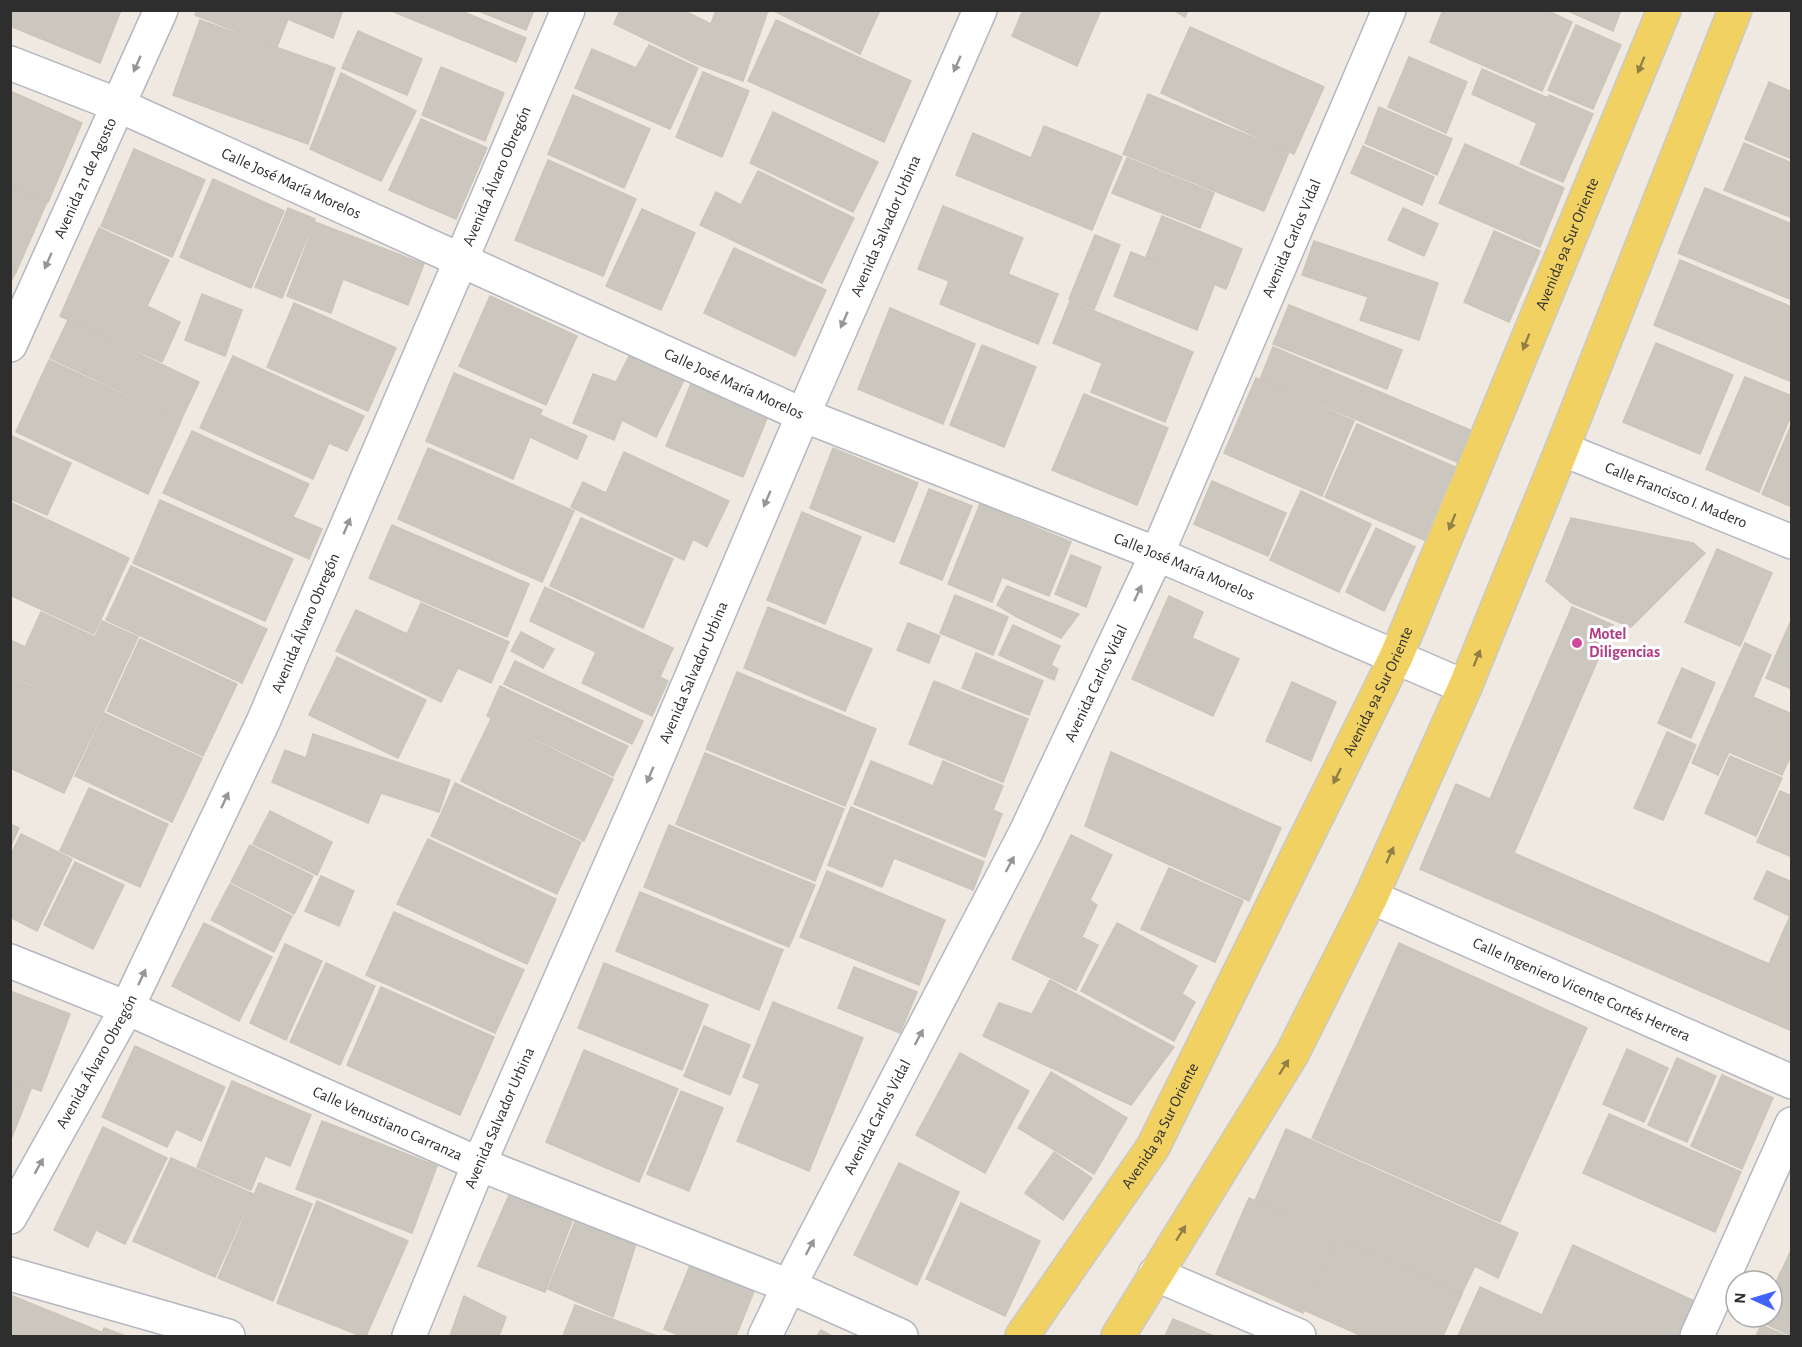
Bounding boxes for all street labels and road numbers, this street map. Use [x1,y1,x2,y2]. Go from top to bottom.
street label: Avenida Álvaro Obregón [460,104,534,248]
street label: Avenida 21 de Agosto [51,115,119,241]
street label: Calle José María Morelos [219,145,363,222]
street label: Avenida Salvador Urbina [848,153,923,299]
street label: Avenida 9a Sur Oriente [1533,176,1602,312]
street label: Avenida Carlos Vidal [1259,177,1324,300]
street label: Calle José María Morelos [662,345,806,422]
street label: Calle Francisco I. Madero [1603,459,1750,531]
street label: Calle José María Morelos [1112,530,1257,603]
street label: Avenida Álvaro Obregón [268,551,342,695]
street label: Avenida Salvador Urbina [656,599,731,746]
street label: Avenida Carlos Vidal [1062,622,1130,744]
street label: Avenida 9a Sur Oriente [1340,625,1416,759]
street label: Calle Ingeniero Vicente Cortés Herrera [1470,935,1693,1044]
street label: Avenida Álvaro Obregón [53,992,140,1131]
street label: Avenida Salvador Urbina [462,1045,537,1191]
street label: Avenida Carlos Vidal [841,1057,914,1177]
street label: Avenida 9a Sur Oriente [1119,1060,1201,1192]
street label: Calle Venustiano Carranza [310,1083,465,1164]

